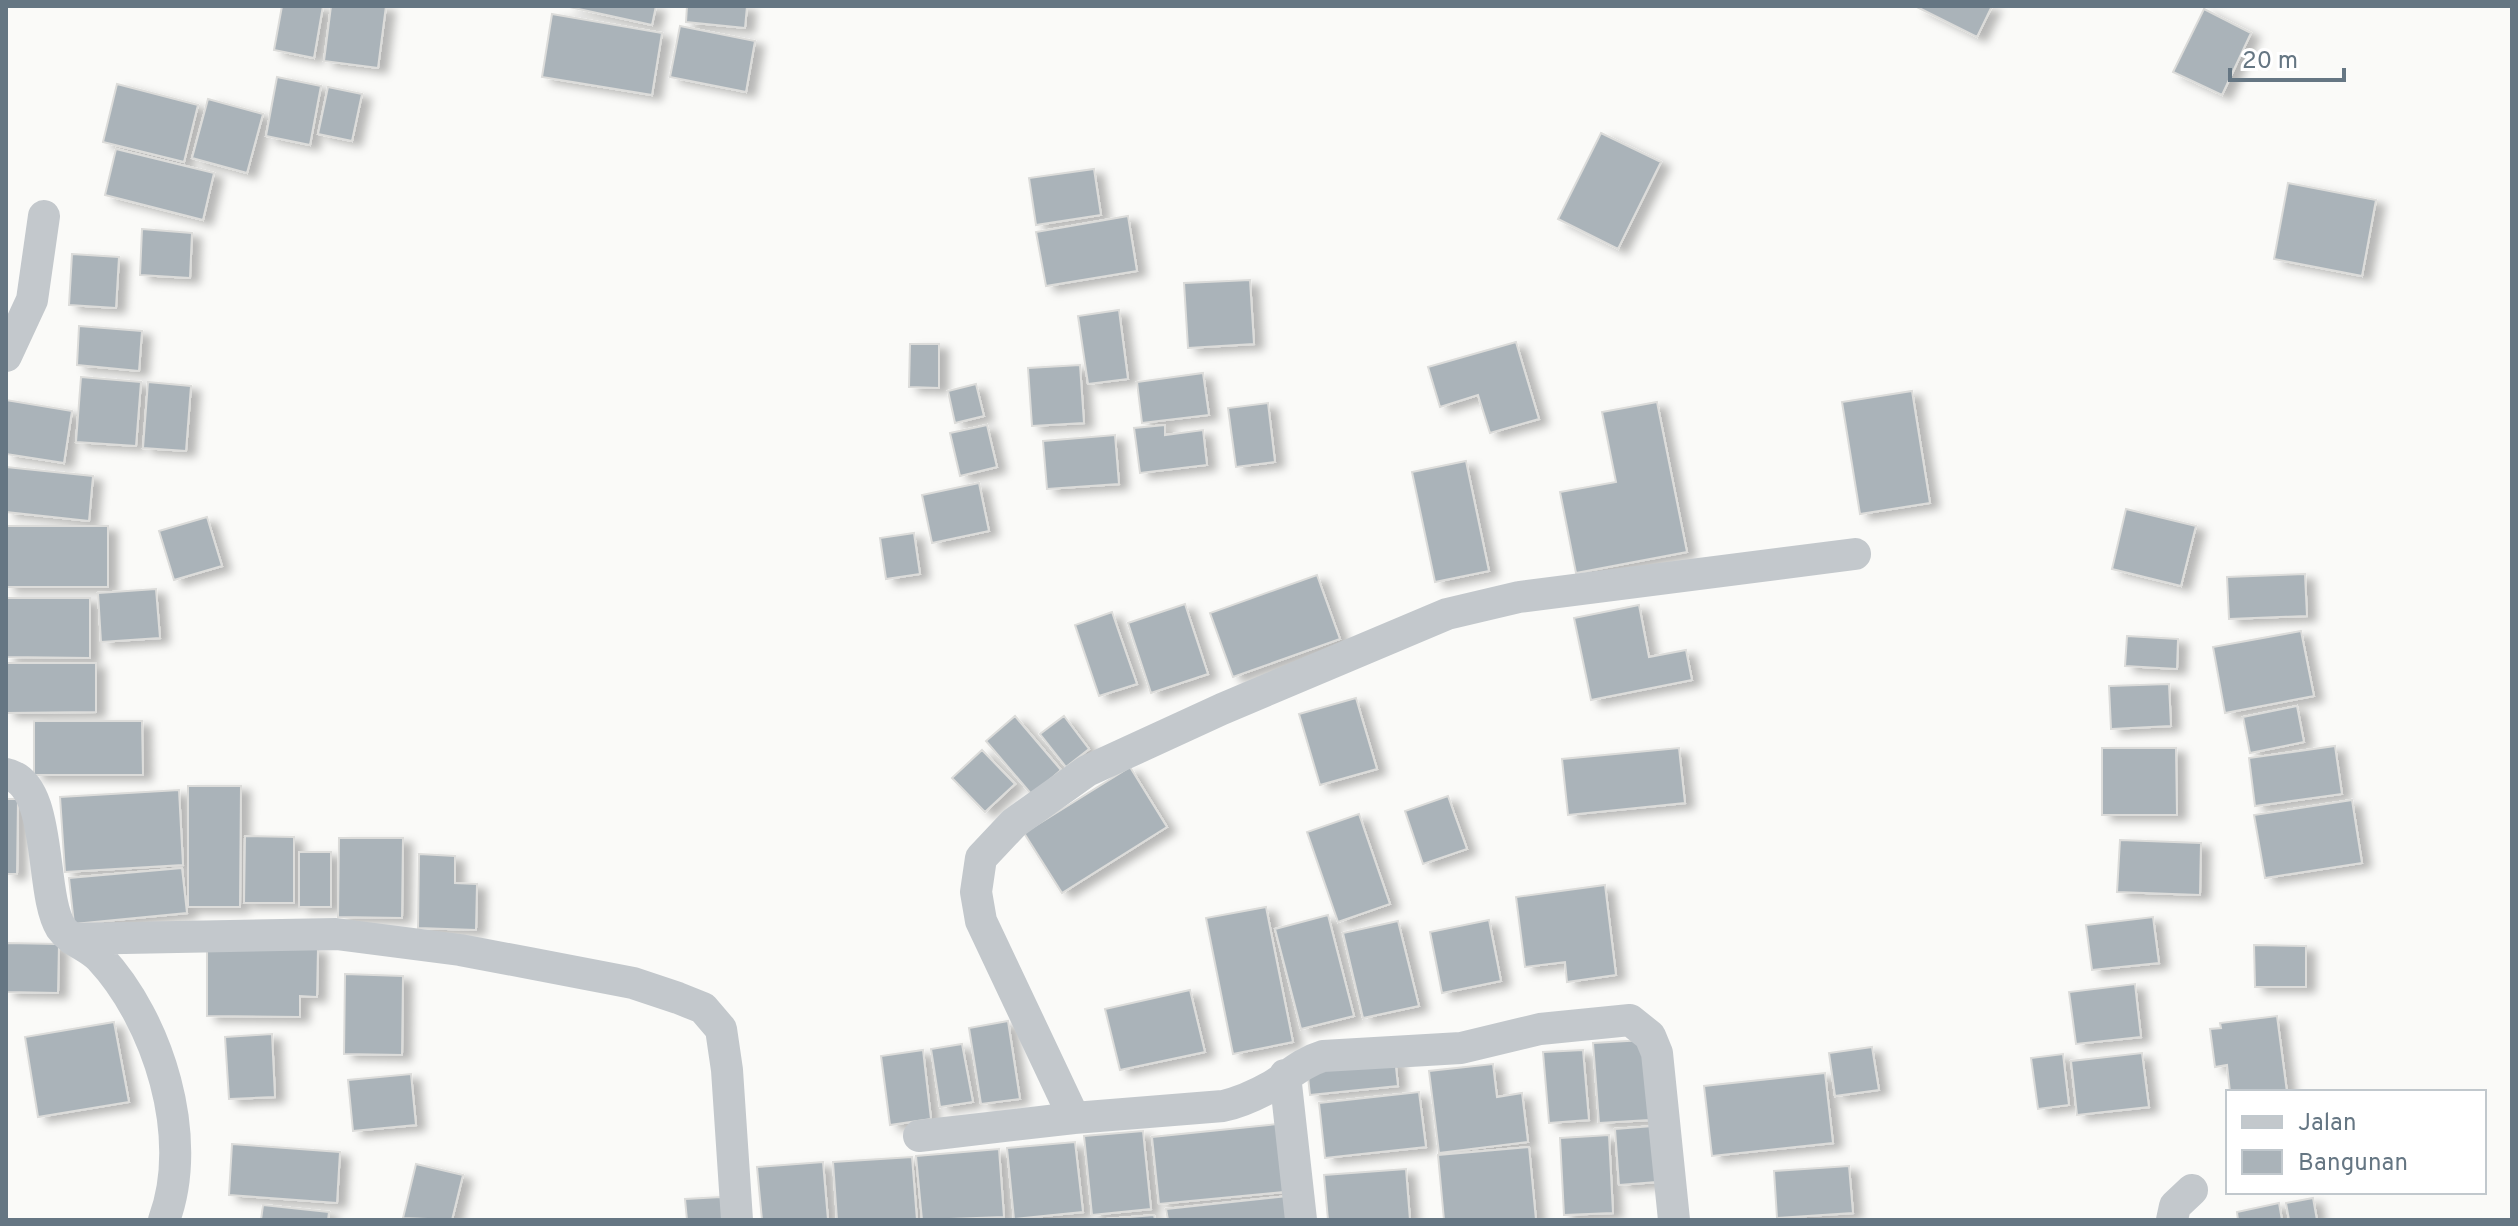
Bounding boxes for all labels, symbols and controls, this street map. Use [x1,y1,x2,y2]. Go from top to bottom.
scale bar [2230,32,2344,82]
text: 20 m [2242,47,2298,77]
legend [2226,1090,2486,1194]
text: Jalan [2298,1109,2356,1139]
text: Bangunan [2298,1149,2408,1179]

